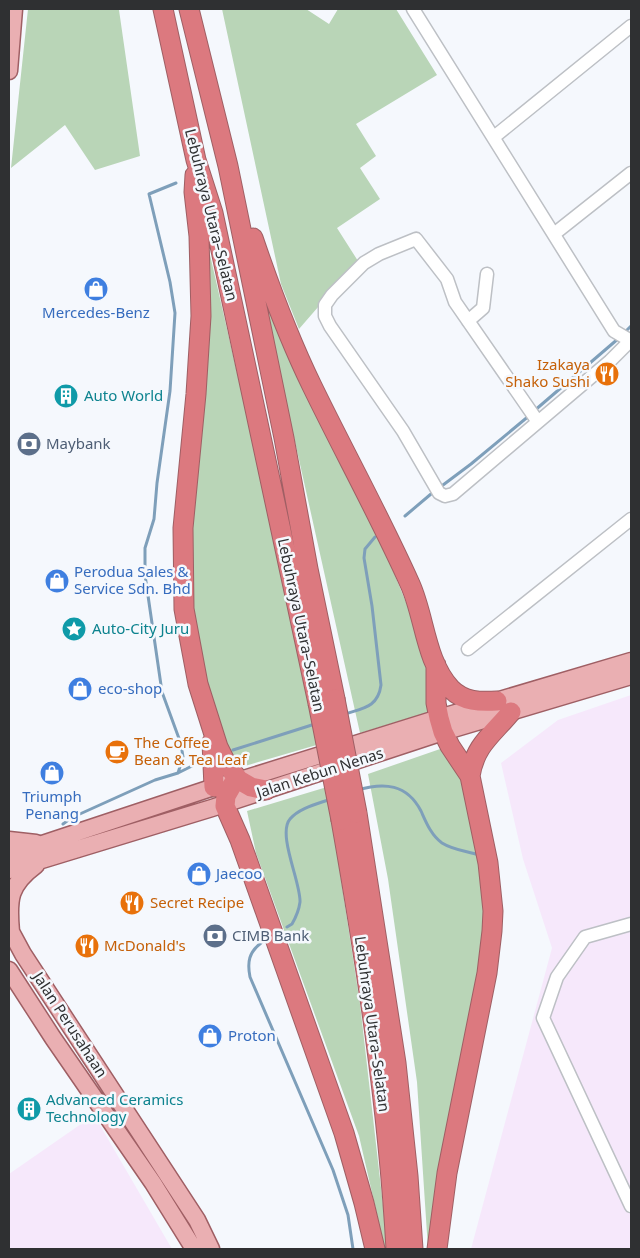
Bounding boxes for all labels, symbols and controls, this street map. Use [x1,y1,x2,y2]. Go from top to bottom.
street label: Lebuhraya Utara–Selatan [181,126,243,303]
shop icon: Mercedes-Benz [83,276,109,302]
place label: Mercedes-Benz [42,302,150,322]
place label: Izakaya Shako Sushi [505,354,590,391]
restaurant icon: Izakaya Shako Sushi [594,361,620,387]
building icon: Auto World [53,383,79,409]
place label: Auto World [84,385,163,405]
bank icon: Maybank [16,431,42,457]
place label: Maybank [46,433,111,453]
street label: Lebuhraya Utara–Selatan [274,536,330,713]
place label: Perodua Sales & Service Sdn. Bhd [74,561,191,598]
shop icon: Perodua Sales & Service Sdn. Bhd [44,568,70,594]
place icon: Auto-City Juru [61,616,87,642]
place label: Auto-City Juru [92,618,189,638]
shop icon: eco-shop [67,676,93,702]
place label: eco-shop [98,678,162,698]
place label: The Coffee Bean & Tea Leaf [134,732,247,769]
cafe icon: The Coffee Bean & Tea Leaf [104,739,130,765]
street label: Jalan Kebun Nenas [252,742,386,803]
shop icon: Triumph Penang [39,760,65,786]
place label: Triumph Penang [22,786,82,823]
shop icon: Jaecoo [186,861,212,887]
place label: Jaecoo [214,863,262,883]
restaurant icon: Secret Recipe [119,890,145,916]
place label: Secret Recipe [150,892,244,912]
bank icon: CIMB Bank [202,923,228,949]
place label: CIMB Bank [232,925,309,945]
restaurant icon: McDonald's [74,933,100,959]
place label: McDonald's [104,935,186,955]
street label: Lebuhraya Utara–Selatan [351,935,395,1113]
street label: Jalan Perusahaan [28,966,112,1081]
shop icon: Proton [197,1023,223,1049]
place label: Proton [228,1025,276,1045]
place label: Advanced Ceramics Technology [46,1089,183,1126]
building icon: Advanced Ceramics Technology [16,1096,42,1122]

